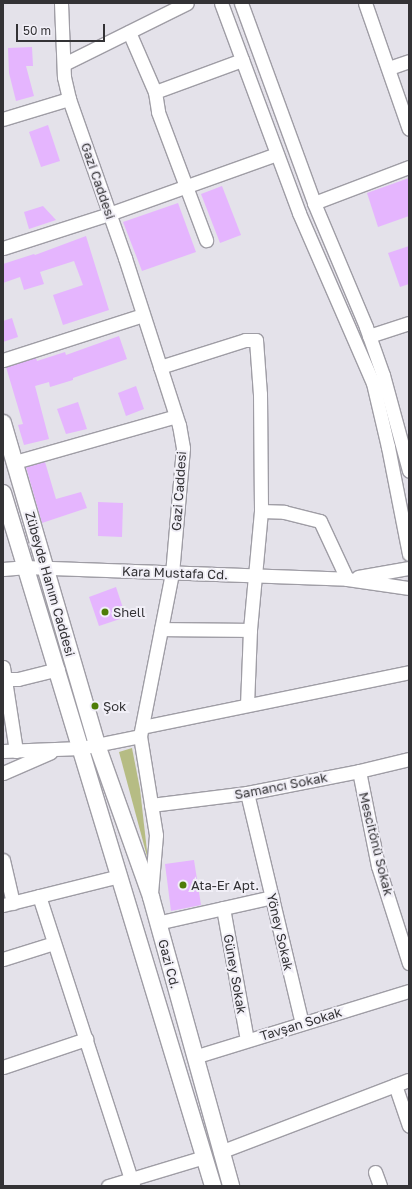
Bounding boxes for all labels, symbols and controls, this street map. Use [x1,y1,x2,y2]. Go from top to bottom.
scale bar [18,16,107,42]
text: 50 m [23,23,51,38]
street label: Gazi Caddesi [78,141,118,221]
street label: Gazi Caddesi [168,451,190,531]
street label: Zübeyde Hanım Caddesi [22,510,78,658]
street label: Kara Mustafa Cd. [122,563,228,583]
place label: Shell [113,604,145,620]
marker: Shell [100,607,110,617]
place label: Şok [103,698,126,714]
marker: Şok [90,701,100,711]
street label: Samancı Sokak [233,769,329,803]
street label: Mescitönü Sokak [356,791,396,897]
place label: Ata-Er Apt. [191,877,259,893]
marker: Ata-Er Apt. [178,880,188,890]
street label: Yöney Sokak [264,892,296,972]
street label: Güney Sokak [220,933,250,1015]
street label: Gazi Cd. [155,938,183,990]
street label: Tavşan Sokak [258,1004,344,1044]

